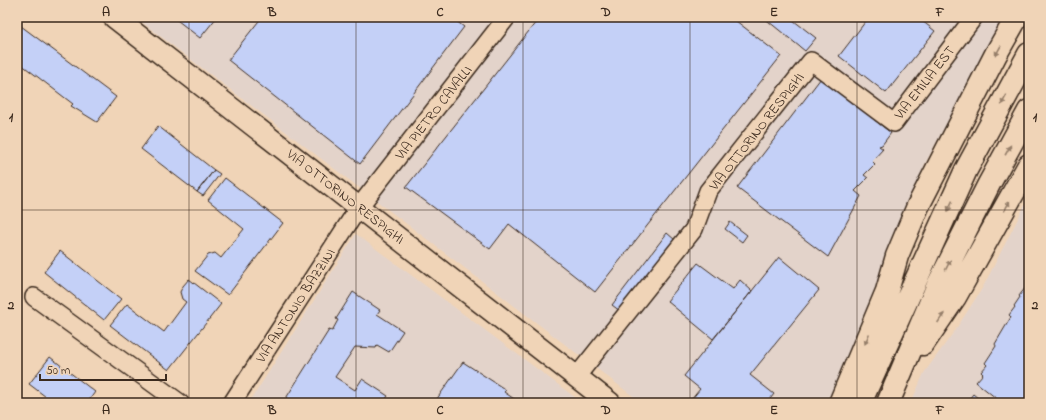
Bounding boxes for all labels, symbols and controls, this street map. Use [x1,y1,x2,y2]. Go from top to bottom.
text: A [102,3,110,22]
text: B [267,3,277,22]
text: C [436,3,444,22]
text: D [600,3,611,22]
text: E [770,3,778,22]
text: F [935,3,945,22]
street label: VIA EMILIA EST [889,42,961,125]
one-way arrow [994,45,1001,57]
street label: VIA PIETRO CAVALLI [390,61,478,165]
street label: VIA OTTORINO RESPIGHI [704,68,810,196]
one-way arrow [1000,95,1007,106]
text: 1 [9,108,14,127]
text: 1 [1033,108,1038,127]
street label: VIA OTTORINO RESPIGHI [281,144,409,250]
one-way arrow [1004,144,1011,156]
one-way arrow [947,200,953,212]
one-way arrow [1004,200,1010,212]
street label: VIA ANTONIO BAZZINI [251,244,341,368]
one-way arrow [945,259,952,270]
text: 2 [7,296,15,315]
text: 2 [1031,296,1039,315]
one-way arrow [937,313,945,323]
one-way arrow [863,334,869,346]
scale bar [40,356,166,382]
text: 50 m [46,362,70,380]
text: A [102,401,110,420]
text: B [267,401,277,420]
text: C [436,401,444,420]
text: D [600,401,611,420]
text: E [770,401,778,420]
text: F [935,401,945,420]

